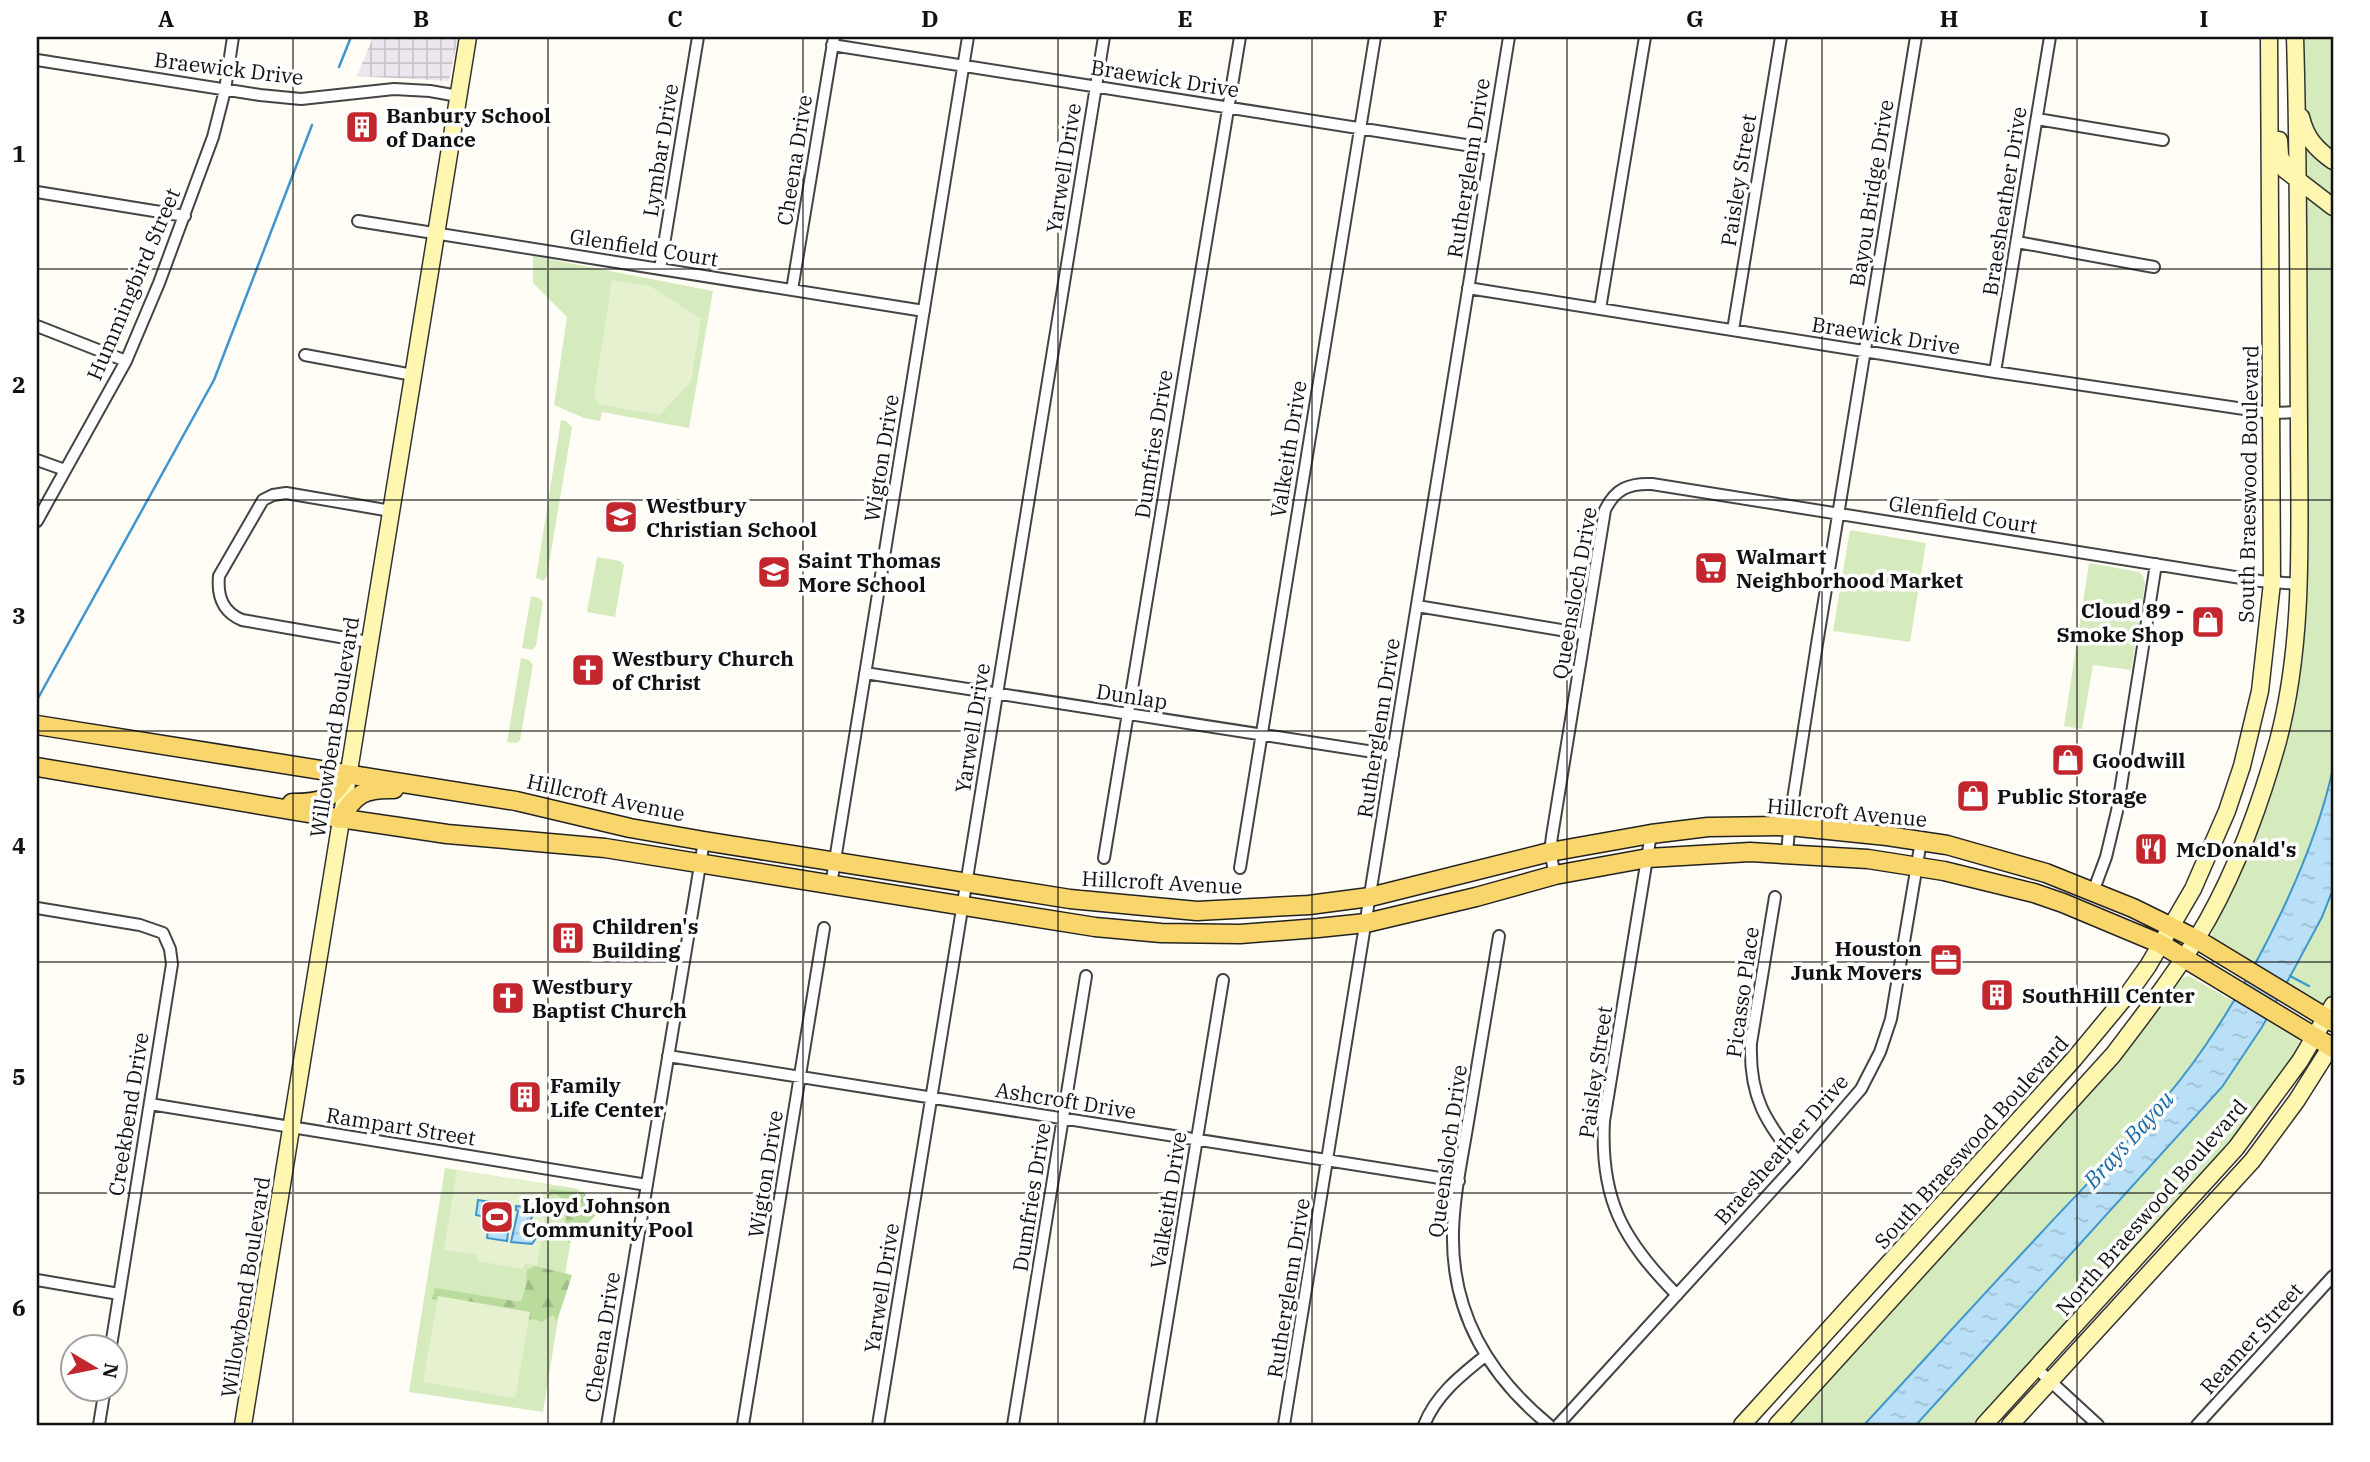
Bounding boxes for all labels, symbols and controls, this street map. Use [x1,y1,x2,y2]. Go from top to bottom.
text: A [158,3,174,33]
text: B [413,3,429,33]
text: C [667,3,683,33]
text: D [921,3,939,33]
text: E [1177,3,1193,33]
text: F [1433,3,1447,33]
text: G [1686,3,1704,33]
text: H [1940,3,1958,33]
text: I [2200,3,2208,33]
street label: Braewick Drive [153,45,305,91]
street label: Braewick Drive [1089,52,1241,104]
street label: Rutherglenn Drive [1440,76,1496,260]
street label: Lymbar Drive [636,81,684,219]
street label: Cheena Drive [770,93,818,227]
street label: Bayou Bridge Drive [1842,97,1900,289]
place label: Banbury School of Dance [386,101,551,153]
street label: Yarwell Drive [1039,101,1087,235]
street label: Braesheather Drive [1975,104,2033,298]
building icon: Banbury School of Dance [343,108,381,146]
street label: Paisley Street [1714,112,1762,248]
text: 1 [12,138,26,168]
street label: Hummingbird Street [80,184,186,384]
street label: Glenfield Court [568,221,720,273]
street label: Braewick Drive [1810,309,1962,361]
street label: South Braeswood Boulevard [2232,345,2264,623]
street label: Dumfries Drive [1127,368,1179,520]
text: 2 [12,369,26,399]
street label: Valkeith Drive [1263,378,1313,520]
street label: Wigton Drive [857,392,905,524]
street label: Glenfield Court [1887,488,2039,540]
place label: Westbury Christian School [646,491,817,543]
school or university icon: Westbury Christian School [602,498,640,536]
street label: Queensloch Drive [1545,505,1603,681]
place label: Walmart Neighborhood Market [1736,542,1963,594]
place label: Saint Thomas More School [798,546,941,598]
supermarket icon: Walmart Neighborhood Market [1692,549,1730,587]
school or university icon: Saint Thomas More School [755,553,793,591]
place label: Cloud 89 - Smoke Shop [2057,596,2184,648]
text: 3 [12,600,26,630]
shop icon: Cloud 89 - Smoke Shop [2189,603,2227,641]
street label: Willowbend Boulevard [303,614,365,839]
street label: Rutherglenn Drive [1350,636,1406,820]
place label: Westbury Church of Christ [612,644,794,696]
church icon: Westbury Church of Christ [569,651,607,689]
street label: Yarwell Drive [948,661,996,795]
street label: Dunlap [1094,677,1170,715]
shop icon: Goodwill [2049,741,2087,779]
place label: Goodwill [2092,746,2185,774]
street label: Hillcroft Avenue [524,767,688,827]
shop icon: Public Storage [1954,777,1992,815]
place label: Public Storage [1997,782,2147,810]
street label: Hillcroft Avenue [1766,791,1928,833]
text: 4 [12,830,26,860]
restaurant icon: McDonald's [2132,830,2170,868]
place label: McDonald's [2176,835,2296,863]
street label: Hillcroft Avenue [1081,864,1243,900]
place label: Children's Building [592,912,698,964]
building icon: Children's Building [549,919,587,957]
street label: Picasso Place [1719,925,1765,1059]
place label: Houston Junk Movers [1791,934,1922,986]
office icon: Houston Junk Movers [1927,941,1965,979]
place label: Westbury Baptist Church [532,972,687,1024]
building icon: SouthHill Center [1978,976,2016,1014]
church icon: Westbury Baptist Church [489,979,527,1017]
place label: SouthHill Center [2022,981,2195,1009]
street label: Paisley Street [1572,1004,1618,1140]
street label: South Braeswood Boulevard [1868,1029,2074,1255]
street label: Creekbend Drive [101,1030,155,1198]
text: 5 [12,1061,26,1091]
street label: Queensloch Drive [1421,1063,1473,1239]
street label: Braesheather Drive [1708,1068,1854,1230]
place label: Family Life Center [550,1071,665,1123]
street label: Ashcroft Drive [994,1075,1138,1125]
building icon: Family Life Center [506,1078,544,1116]
water label: Brays Bayou [2076,1084,2180,1195]
street label: North Braeswood Boulevard [2049,1093,2253,1321]
street label: Rampart Street [324,1100,478,1152]
street label: Wigton Drive [741,1108,789,1240]
street label: Dumfries Drive [1005,1121,1057,1273]
street label: Valkeith Drive [1143,1129,1193,1271]
street label: Willowbend Boulevard [214,1174,276,1399]
place label: Lloyd Johnson Community Pool [522,1191,694,1243]
street label: Rutherglenn Drive [1260,1196,1316,1380]
sports icon: Lloyd Johnson Community Pool [478,1198,516,1236]
street label: Yarwell Drive [857,1221,905,1355]
street label: Cheena Drive [578,1270,626,1404]
street label: Reamer Street [2193,1276,2309,1400]
text: 6 [12,1292,26,1322]
north arrow [60,1332,130,1402]
text: N [98,1361,124,1380]

